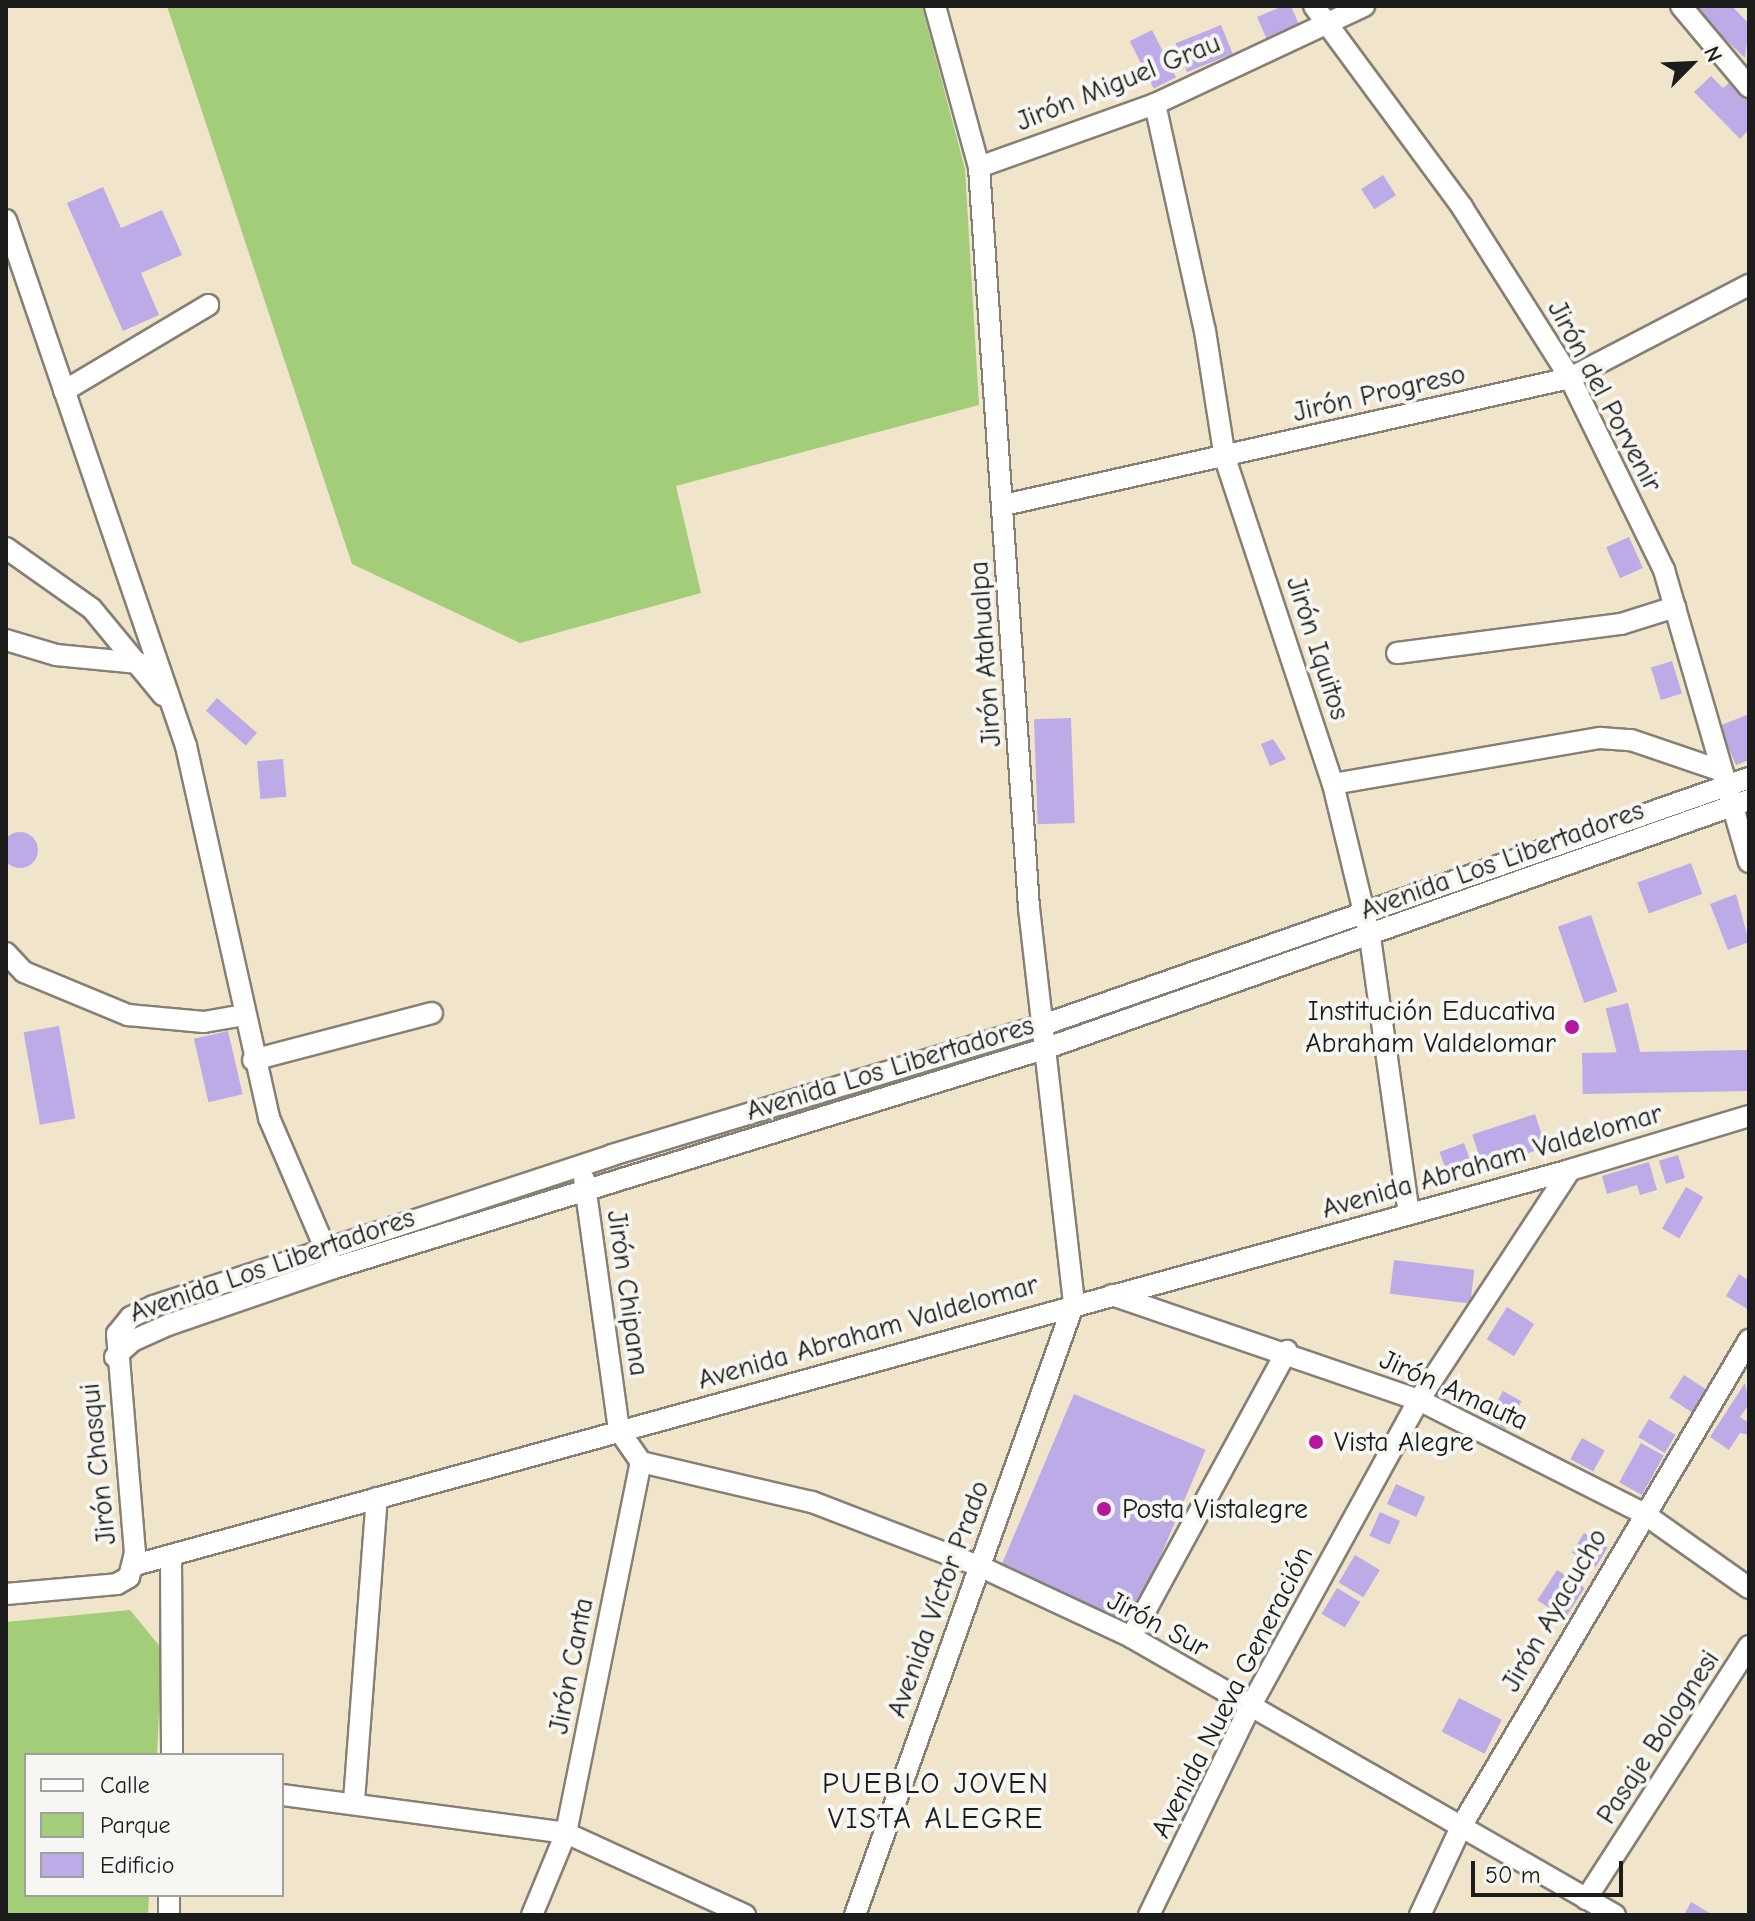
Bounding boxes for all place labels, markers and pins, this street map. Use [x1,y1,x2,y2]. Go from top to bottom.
place label: Institución Educativa Abraham Valdelomar [1305,994,1556,1060]
marker: Institución Educativa Abraham Valdelomar [1563,1018,1581,1036]
place label: Vista Alegre [1334,1425,1474,1459]
marker: Vista Alegre [1305,1431,1327,1453]
place label: Posta Vistalegre [1122,1492,1308,1526]
marker: Posta Vistalegre [1093,1498,1115,1520]

